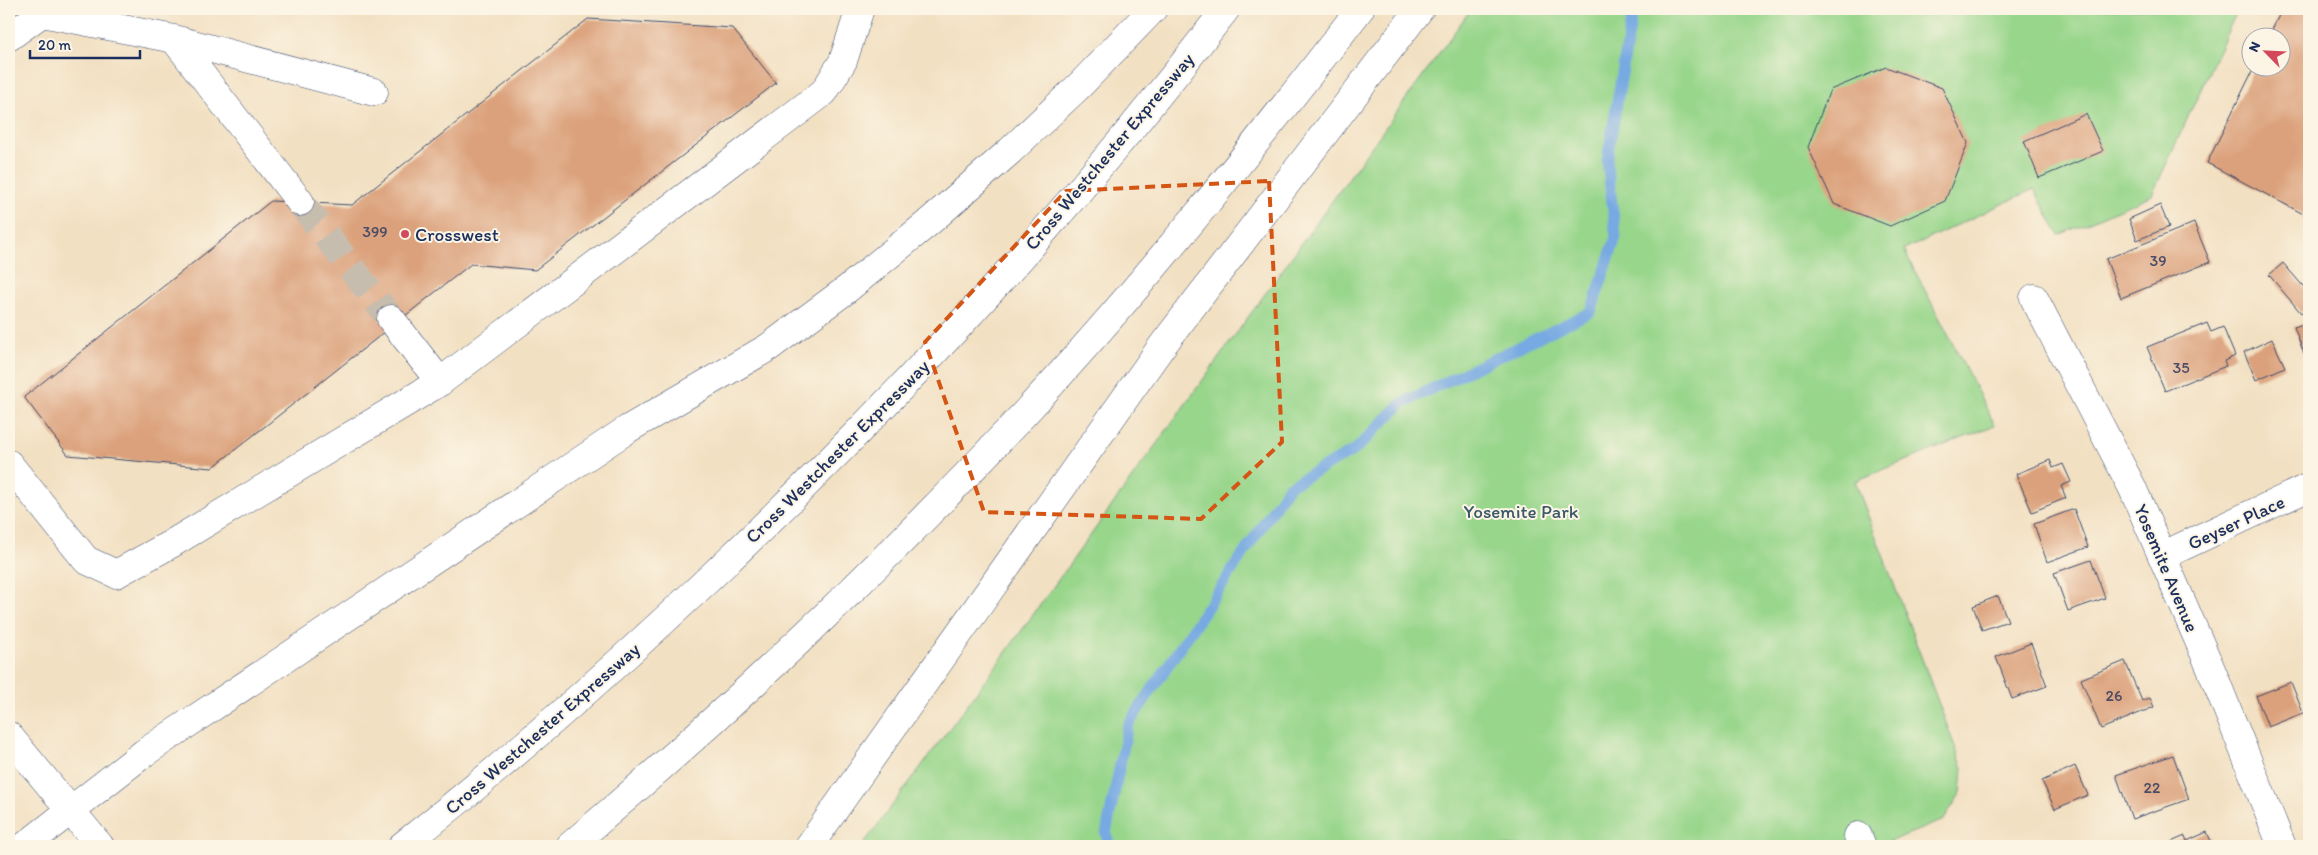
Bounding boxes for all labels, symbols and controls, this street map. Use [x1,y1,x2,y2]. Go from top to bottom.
scale bar [30,28,140,60]
north arrow [2240,28,2290,78]
text: 20 m [38,36,72,54]
text: N [2245,39,2264,55]
street label: Cross Westchester Expressway [1020,48,1199,255]
house number: 399 [362,222,388,241]
place label: Crosswest [415,223,499,246]
marker: Crosswest [399,228,411,240]
house number: 39 [2149,251,2167,270]
street label: Cross Westchester Expressway [741,355,934,548]
house number: 35 [2172,358,2190,377]
street label: Geyser Place [2184,490,2288,555]
park label: Yosemite Park [1464,500,1579,523]
street label: Yosemite Avenue [2129,501,2204,636]
street label: Cross Westchester Expressway [440,637,644,819]
house number: 26 [2106,686,2122,705]
house number: 22 [2144,778,2161,797]

